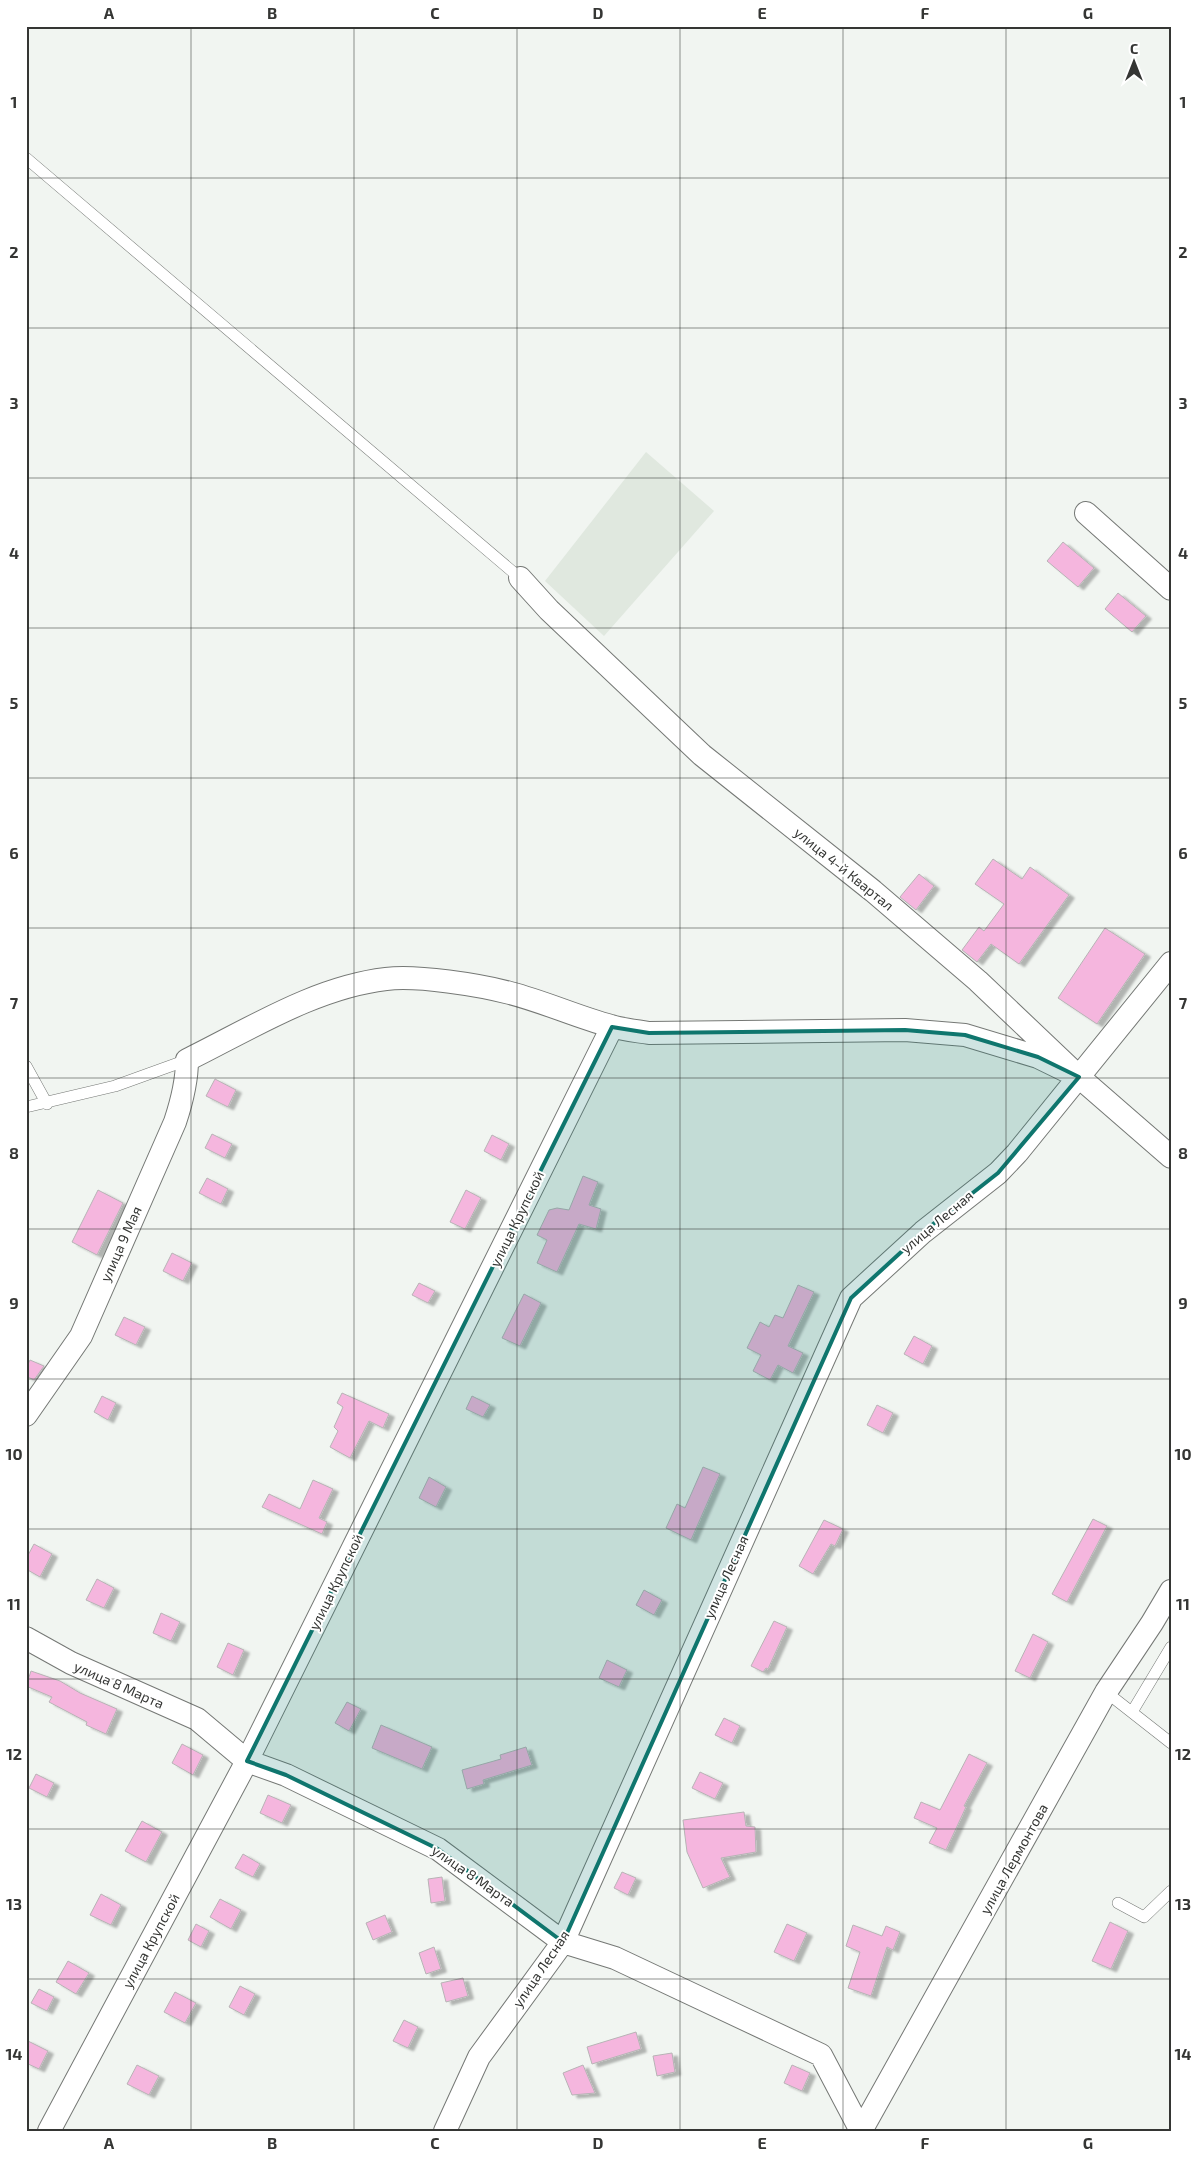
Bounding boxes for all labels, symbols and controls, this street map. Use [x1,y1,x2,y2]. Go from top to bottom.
text: A [104,3,115,22]
text: B [267,3,277,22]
text: C [430,3,440,22]
text: D [593,3,604,22]
text: E [757,3,767,22]
text: F [921,3,930,22]
text: G [1083,3,1093,22]
north arrow [1110,38,1160,88]
text: С [1130,40,1138,57]
text: 1 [11,92,17,111]
text: 1 [1180,92,1186,111]
text: 2 [9,242,19,261]
text: 2 [1178,242,1188,261]
text: 3 [9,393,19,412]
text: 3 [1178,393,1188,412]
text: 4 [9,543,19,562]
text: 4 [1178,543,1188,562]
text: 5 [10,693,19,712]
text: 5 [1179,693,1188,712]
street label: улица 4-й Квартал [791,823,897,914]
text: 6 [9,843,19,862]
text: 6 [1178,843,1188,862]
text: 7 [10,993,19,1012]
text: 7 [1179,993,1188,1012]
text: 8 [9,1143,19,1162]
text: 8 [1178,1143,1188,1162]
street label: улица Крупской [486,1168,547,1270]
street label: улица Лесная [897,1186,976,1257]
street label: улица 9 Мая [96,1203,145,1284]
text: 9 [9,1293,19,1312]
text: 9 [1178,1293,1188,1312]
text: 10 [5,1444,23,1463]
text: 10 [1174,1444,1192,1463]
street label: улица Крупской [305,1531,366,1633]
street label: улица Лесная [700,1533,751,1621]
text: 11 [7,1594,21,1613]
text: 11 [1176,1594,1190,1613]
street label: улица 8 Марта [72,1657,167,1712]
text: 12 [6,1744,22,1763]
text: 12 [1175,1744,1191,1763]
street label: улица Лермонтова [976,1800,1051,1917]
street label: улица 8 Марта [429,1841,518,1910]
street label: улица Крупской [118,1891,183,1991]
text: 13 [6,1894,22,1913]
text: 13 [1175,1894,1191,1913]
street label: улица Лесная [509,1927,573,2010]
text: 14 [5,2044,23,2063]
text: 14 [1174,2044,1192,2063]
text: A [104,2133,115,2152]
text: B [267,2133,277,2152]
text: C [430,2133,440,2152]
text: D [593,2133,604,2152]
text: E [757,2133,767,2152]
text: F [921,2133,930,2152]
text: G [1083,2133,1093,2152]

